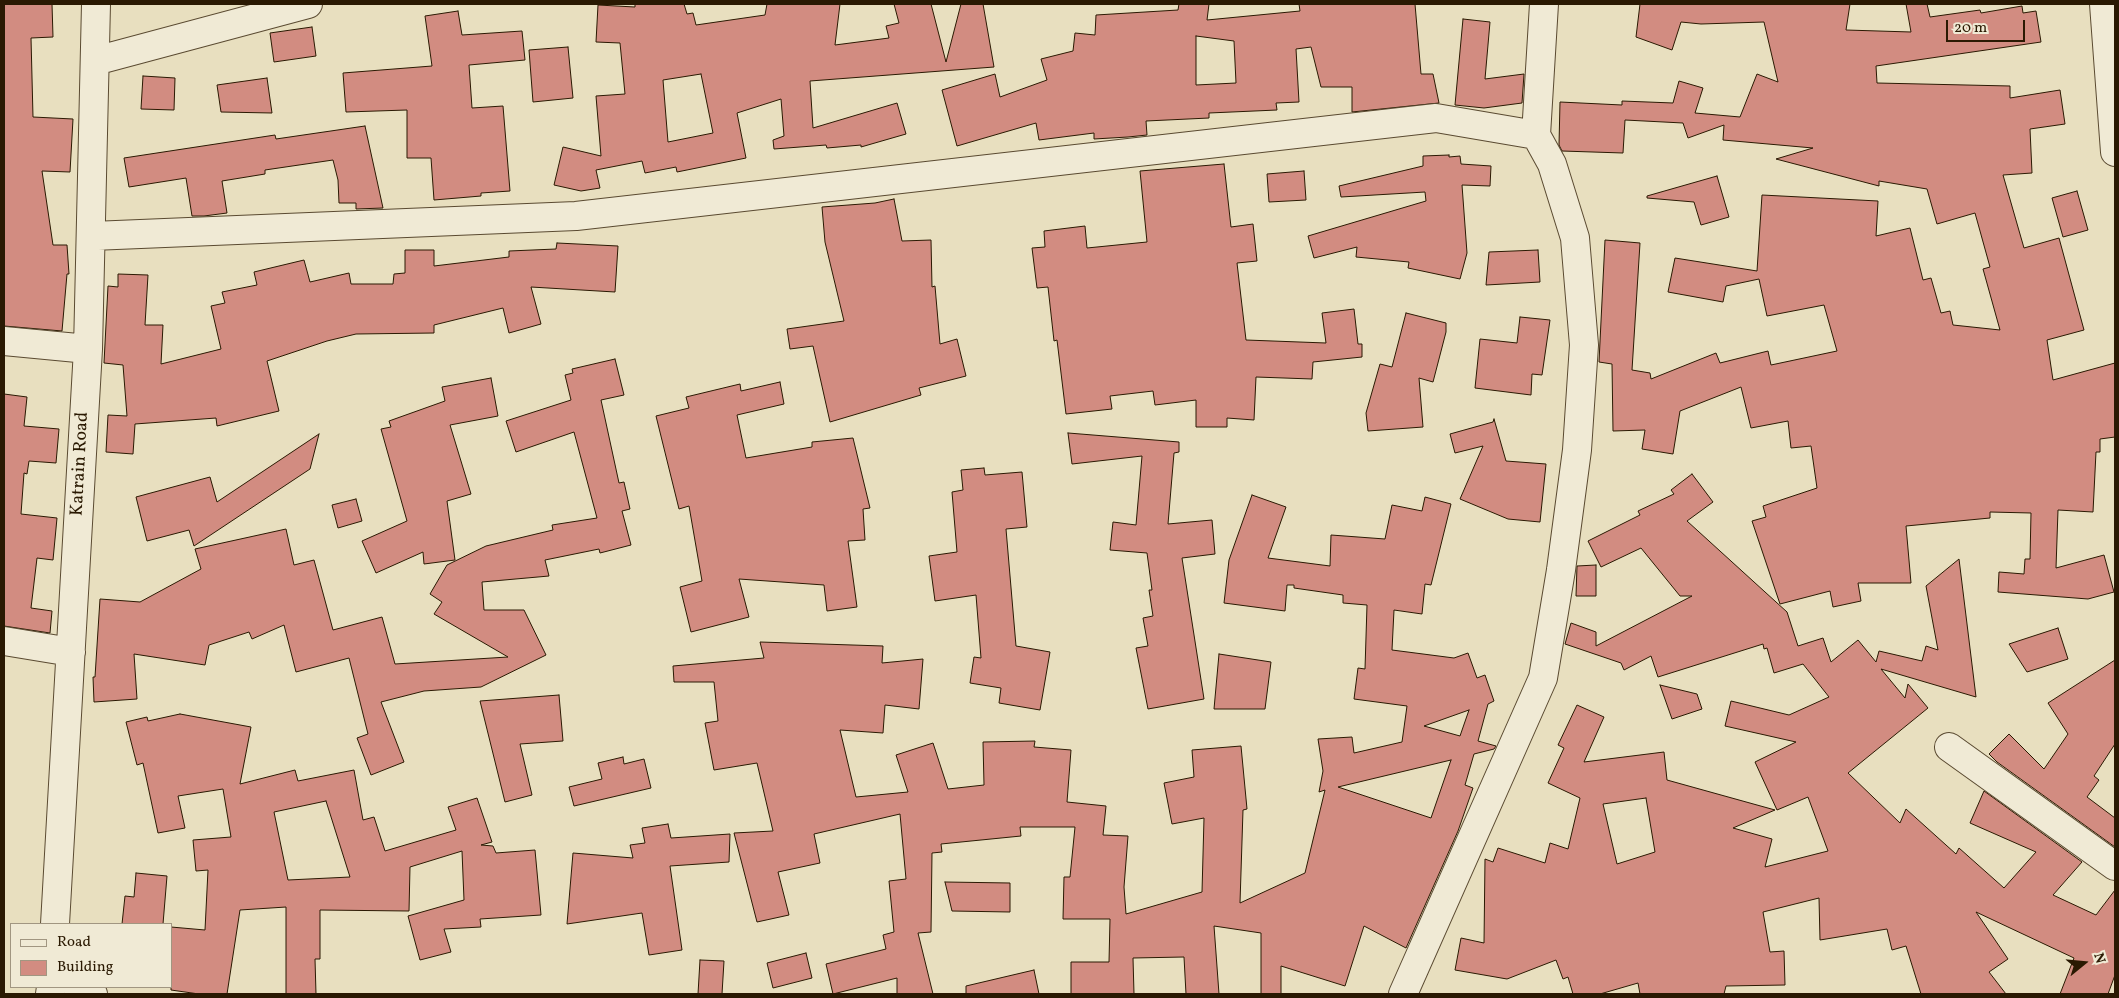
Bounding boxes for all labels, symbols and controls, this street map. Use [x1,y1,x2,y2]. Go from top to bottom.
scale bar [1949,10,2028,42]
text: 20 m [1954,18,1987,39]
street label: Katrain Road [67,411,95,517]
legend [10,923,172,988]
text: Road [57,932,91,953]
north arrow [2059,938,2109,988]
text: N [2088,951,2109,966]
text: Building [57,957,113,978]

